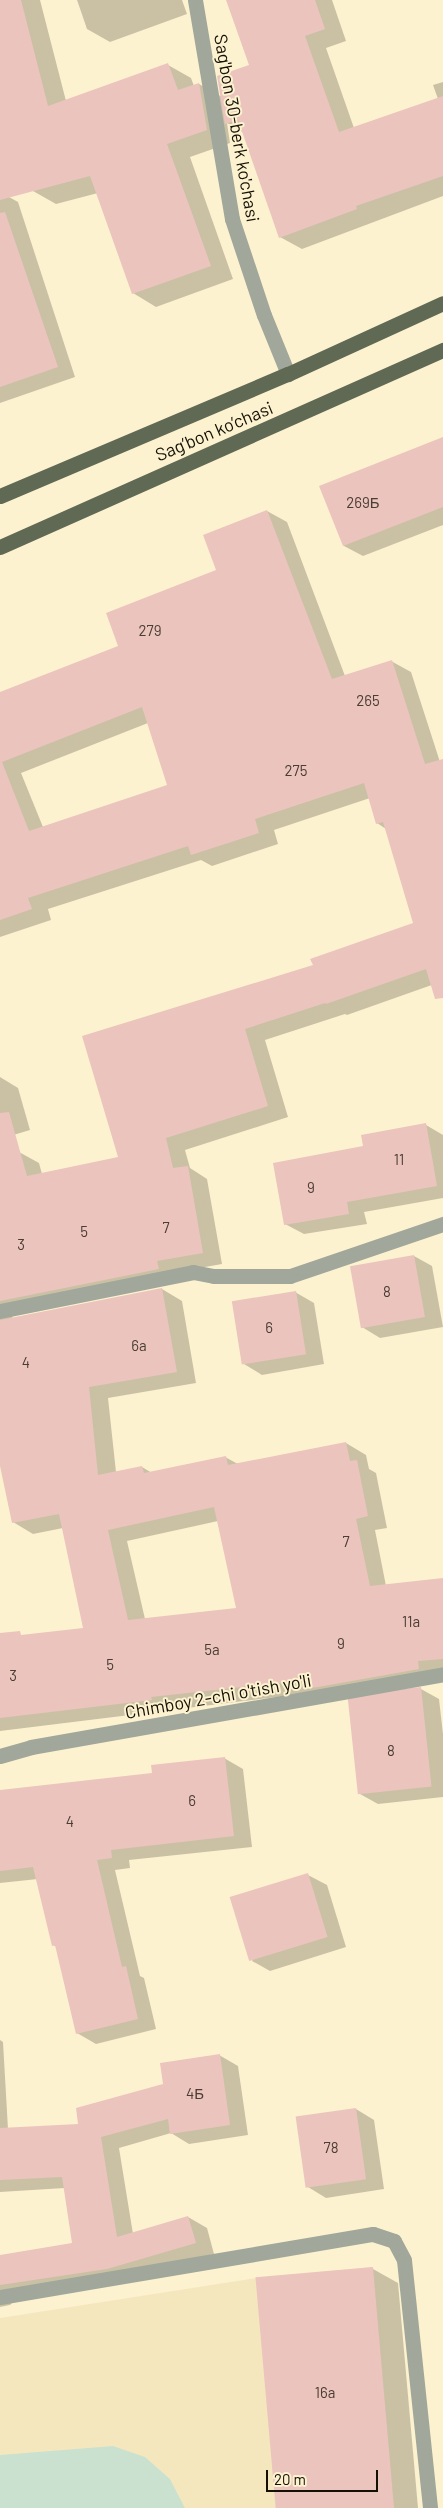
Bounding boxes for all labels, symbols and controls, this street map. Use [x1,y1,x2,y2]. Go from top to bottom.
street label: Sag'bon 30-berk ko'chasi [210,32,264,224]
street label: Sag’bon ko’chasi [152,397,276,465]
house number: 269Б [346,494,380,512]
house number: 279 [139,622,161,640]
house number: 265 [356,692,380,710]
house number: 275 [285,762,307,780]
house number: 11 [394,1151,404,1169]
house number: 9 [307,1179,315,1197]
house number: 7 [162,1219,170,1237]
house number: 5 [80,1223,88,1241]
house number: 3 [17,1236,25,1254]
house number: 8 [383,1283,391,1301]
house number: 6 [265,1319,273,1337]
house number: 6a [131,1337,147,1355]
house number: 4 [22,1354,30,1372]
house number: 7 [342,1533,350,1551]
house number: 11a [402,1613,420,1631]
house number: 9 [337,1635,345,1653]
house number: 5a [204,1641,220,1659]
house number: 5 [106,1656,114,1674]
house number: 3 [9,1667,17,1685]
street label: Chimboy 2-chi o'tish yo'li [123,1669,313,1723]
house number: 8 [387,1742,395,1760]
house number: 6 [188,1792,196,1810]
house number: 4 [66,1813,74,1831]
house number: 4Б [186,2085,204,2103]
house number: 78 [324,2139,338,2157]
house number: 16a [315,2384,335,2402]
scale bar [268,2460,380,2492]
text: 20 m [274,2470,306,2488]

